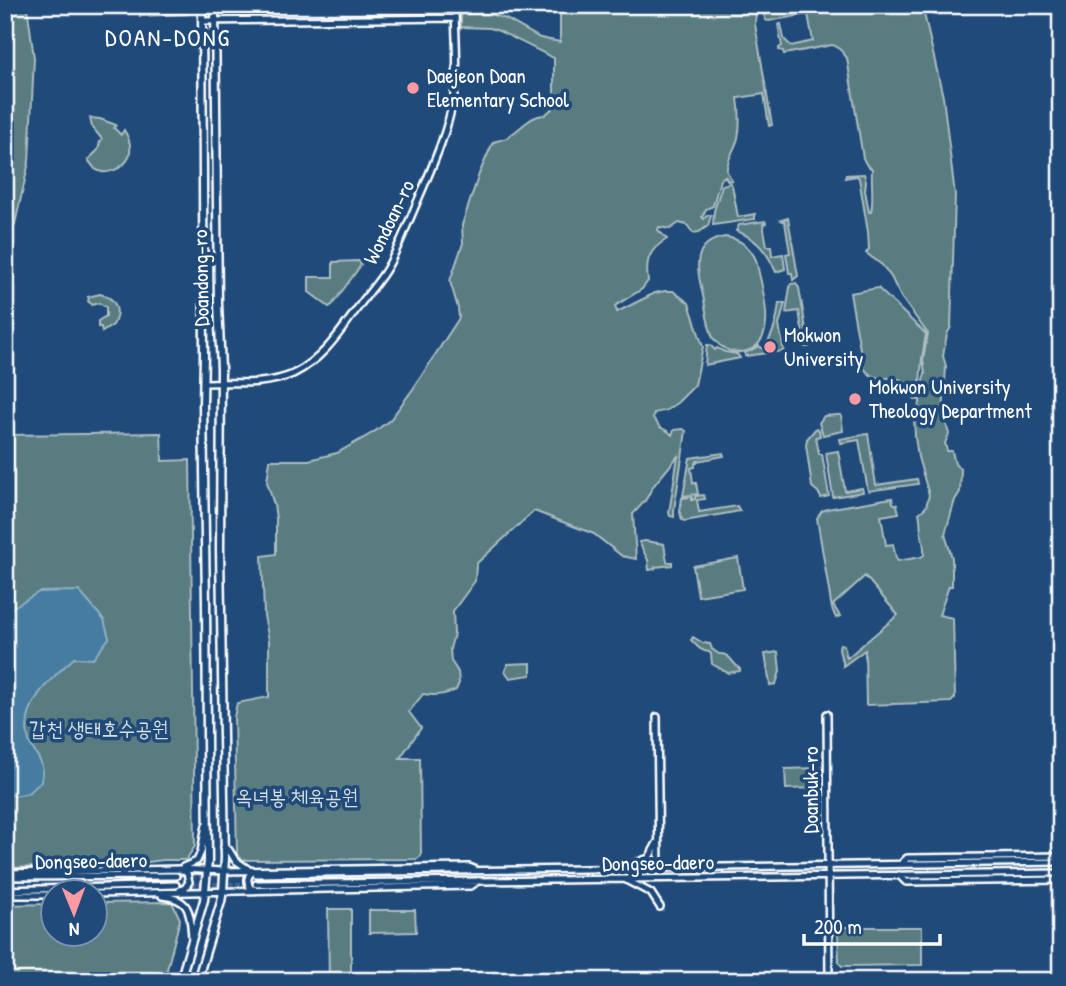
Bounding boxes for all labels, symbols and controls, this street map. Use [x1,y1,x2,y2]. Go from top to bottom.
district label: DOAN-DONG [105,21,231,53]
place label: Daejeon Doan Elementary School [427,61,569,114]
marker: Daejeon Doan Elementary School [405,80,421,96]
street label: Wondoan-ro [356,175,421,269]
street label: Doandong-ro [185,229,216,327]
place label: Mokwon University [784,320,864,373]
marker: Mokwon University [762,339,778,355]
place label: Mokwon University Theology Department [869,372,1033,425]
marker: Mokwon University Theology Department [847,391,863,407]
park label: 갑천 생태호수공원 [29,714,169,743]
street label: Doanbuk-ro [796,747,825,833]
park label: 옥녀봉 체육공원 [235,782,359,811]
street label: Dongseo-daero [35,845,147,876]
street label: Dongseo-daero [602,847,714,878]
north arrow [38,878,108,948]
scale bar [804,902,940,946]
text: 200 m [814,912,862,941]
text: N [69,917,80,943]

